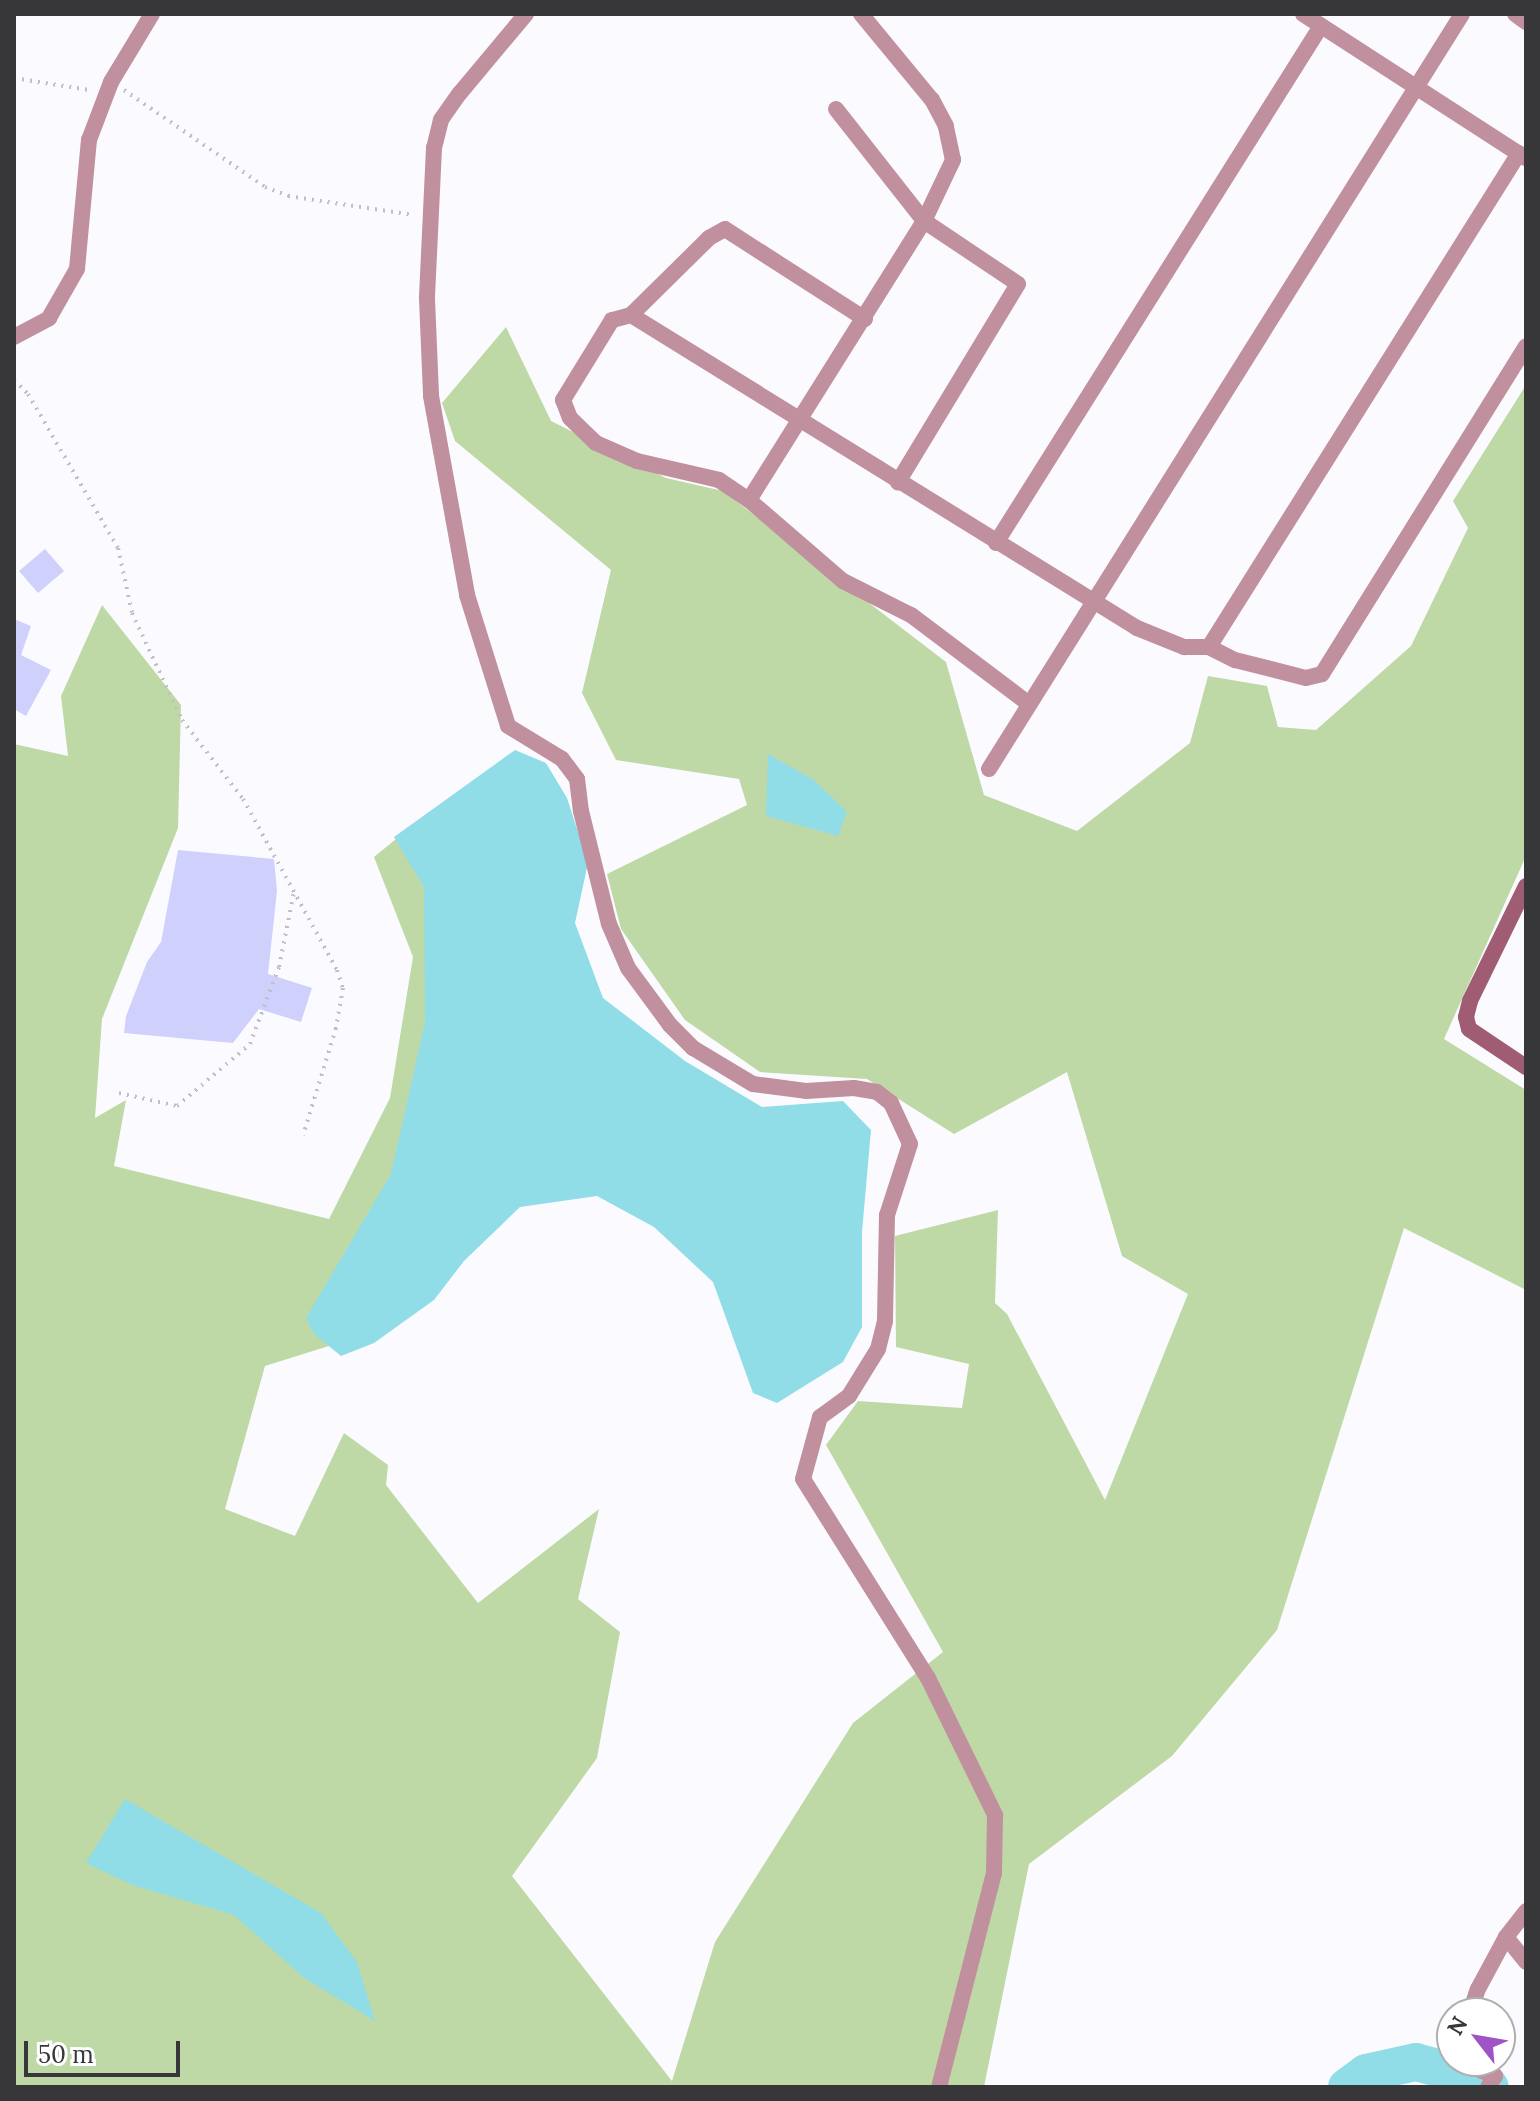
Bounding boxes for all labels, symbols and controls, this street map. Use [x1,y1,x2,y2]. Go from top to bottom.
north arrow [1436,1997,1516,2077]
text: N [1441,2011,1474,2040]
scale bar [28,2025,184,2075]
text: 50 m [38,2039,94,2070]

